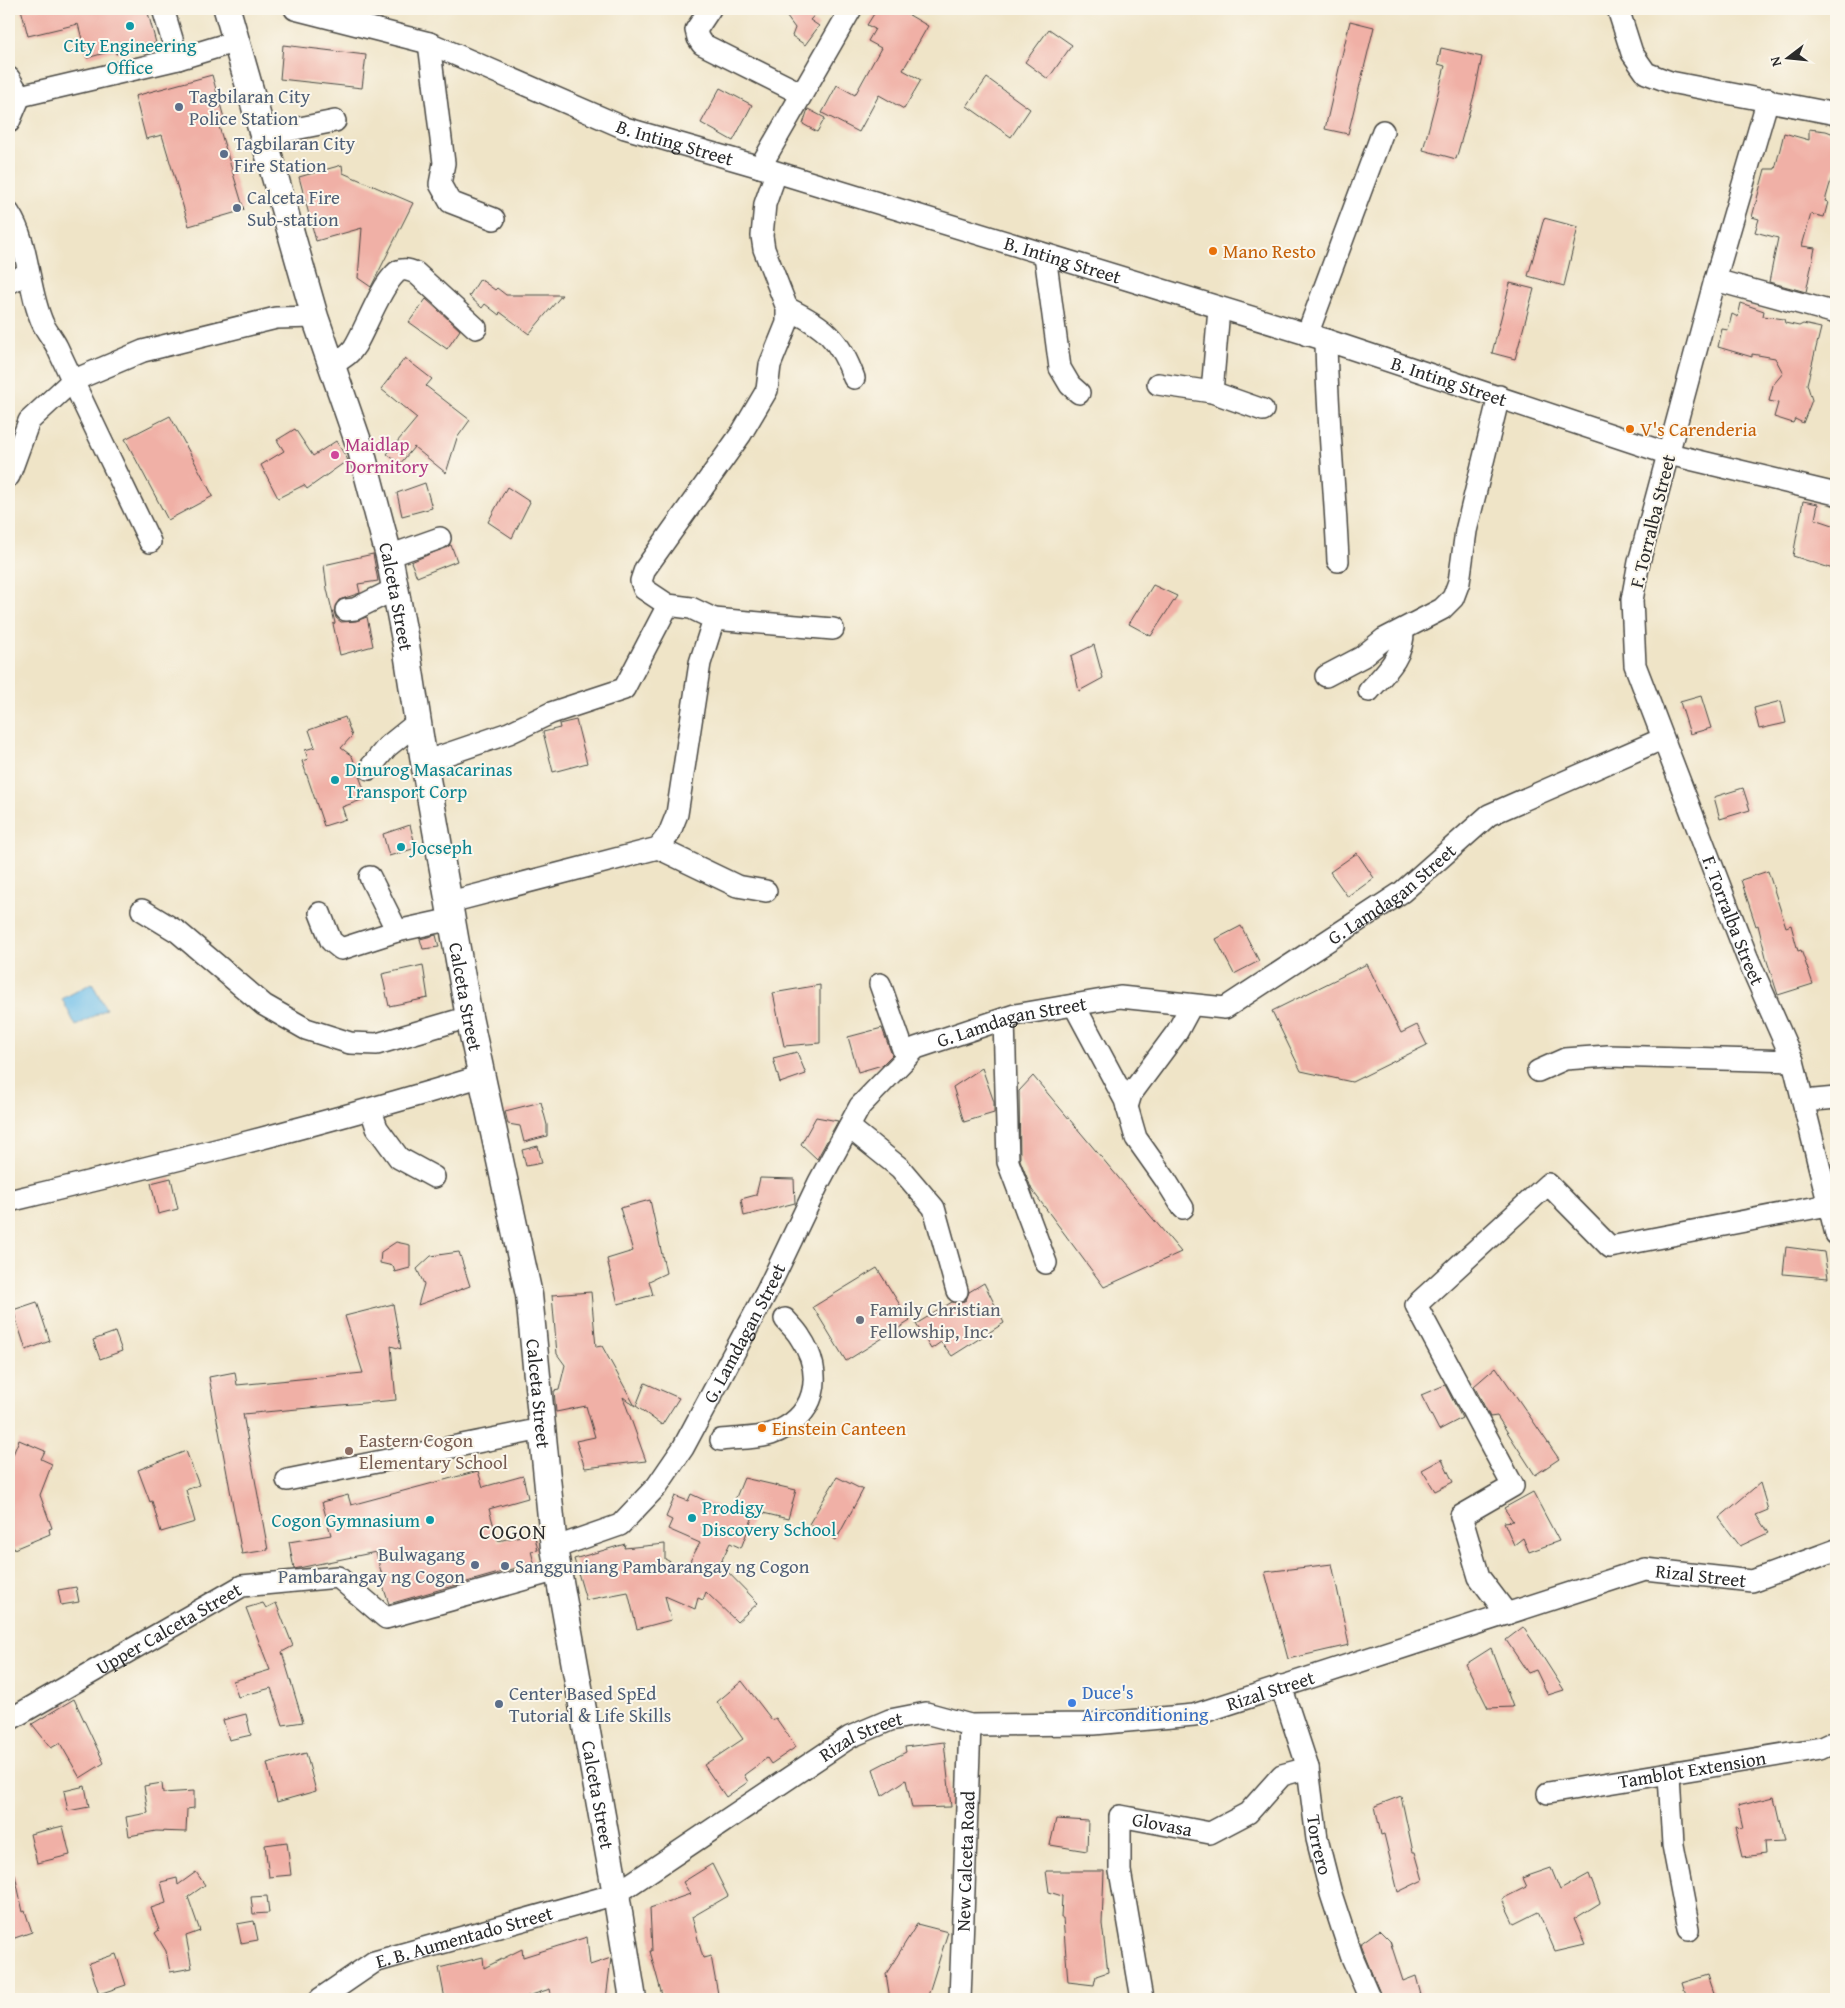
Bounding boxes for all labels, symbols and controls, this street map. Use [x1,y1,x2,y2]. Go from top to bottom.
marker: City Engineering Office [124,20,136,32]
place label: City Engineering Office [64,31,197,81]
north arrow [1762,32,1812,82]
text: N [1764,54,1786,69]
place label: Tagbilaran City Police Station [189,82,311,132]
marker: Tagbilaran City Police Station [173,101,185,113]
street label: B. Inting Street [612,112,737,173]
place label: Tagbilaran City Fire Station [234,129,356,179]
marker: Tagbilaran City Fire Station [218,148,230,160]
place label: Calceta Fire Sub-station [247,183,340,233]
marker: Calceta Fire Sub-station [231,202,243,214]
street label: B. Inting Street [1001,229,1125,291]
place label: Mano Resto [1223,237,1316,265]
marker: Mano Resto [1207,245,1219,257]
street label: B. Inting Street [1387,349,1511,413]
place label: V's Carenderia [1640,415,1757,443]
marker: V's Carenderia [1624,423,1636,435]
place label: Maidlap Dormitory [345,430,429,480]
marker: Maidlap Dormitory [329,449,341,461]
street label: F. Torralba Street [1622,451,1682,591]
street label: Calceta Street [372,539,421,653]
place label: Dinurog Masacarinas Transport Corp [345,755,513,805]
marker: Dinurog Masacarinas Transport Corp [329,774,341,786]
place label: Jocseph [409,833,473,861]
street label: G. Lamdagan Street [1322,837,1462,951]
marker: Jocseph [395,841,407,853]
street label: F. Torralba Street [1695,852,1772,990]
street label: Calceta Street [442,940,490,1054]
street label: G. Lamdagan Street [933,989,1089,1054]
street label: G. Lamdagan Street [696,1258,792,1408]
place label: Family Christian Fellowship, Inc. [870,1295,1001,1345]
marker: Family Christian Fellowship, Inc. [854,1314,866,1326]
street label: Calceta Street [519,1337,558,1450]
place label: Einstein Canteen [772,1414,906,1442]
marker: Einstein Canteen [756,1422,768,1434]
place label: Eastern Cogon Elementary School [359,1426,508,1476]
marker: Eastern Cogon Elementary School [343,1445,355,1457]
place label: Prodigy Discovery School [702,1493,836,1543]
place label: Cogon Gymnasium [271,1506,420,1534]
marker: Prodigy Discovery School [686,1512,698,1524]
marker: Cogon Gymnasium [424,1514,436,1526]
district label: COGON [479,1516,547,1547]
place label: Bulwagang Pambarangay ng Cogon [278,1540,466,1590]
place label: Sangguniang Pambarangay ng Cogon [515,1552,810,1580]
street label: Rizal Street [1654,1556,1748,1594]
marker: Bulwagang Pambarangay ng Cogon [469,1559,481,1571]
marker: Sangguniang Pambarangay ng Cogon [499,1560,511,1572]
street label: Upper Calceta Street [90,1575,247,1681]
street label: Rizal Street [1223,1663,1318,1718]
place label: Duce's Airconditioning [1082,1678,1209,1728]
place label: Center Based SpEd Tutorial & Life Skills [509,1679,671,1729]
marker: Duce's Airconditioning [1066,1697,1078,1709]
marker: Center Based SpEd Tutorial & Life Skills [493,1698,505,1710]
street label: Rizal Street [813,1704,905,1768]
street label: Calceta Street [575,1738,622,1852]
street label: Tamblot Extension [1616,1743,1768,1795]
street label: New Calceta Road [948,1789,982,1932]
street label: Glovasa [1130,1805,1195,1843]
street label: Torrero [1300,1813,1340,1878]
street label: E. B. Aumentado Street [372,1898,556,1975]

